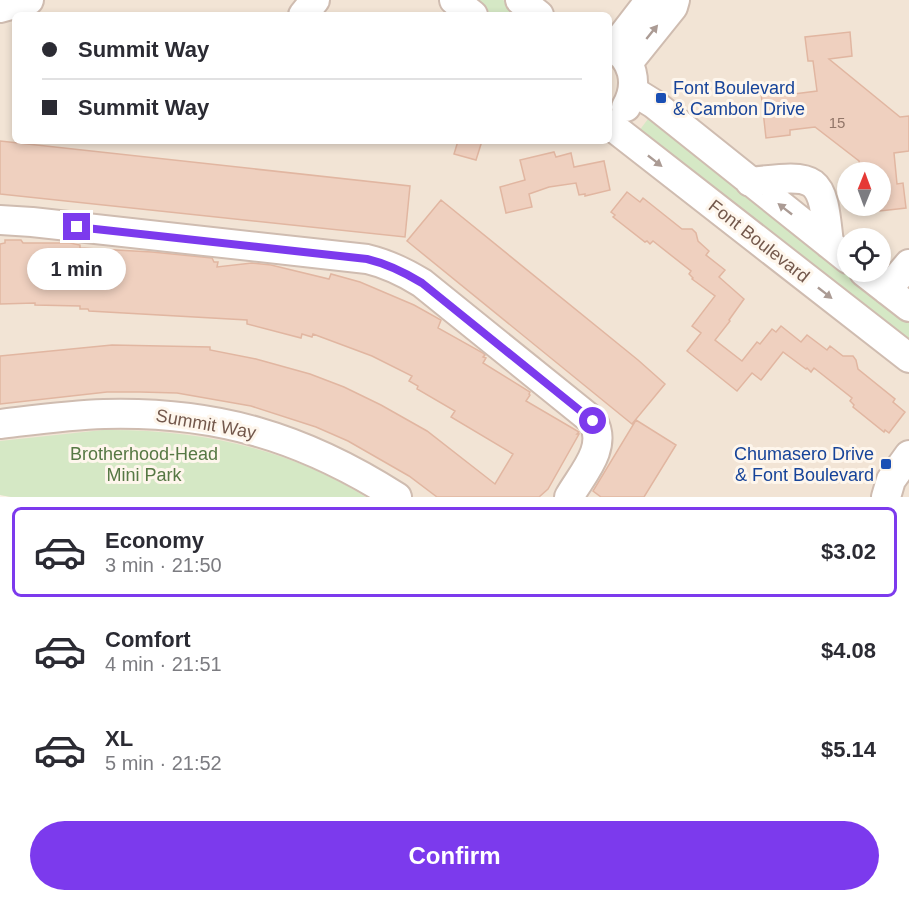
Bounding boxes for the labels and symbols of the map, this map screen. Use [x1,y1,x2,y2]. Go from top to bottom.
one-way arrow [646,24,659,40]
place label: Font Boulevard & Cambon Drive [673,78,805,119]
marker: Font Boulevard & Cambon Drive [654,91,668,105]
house number: 15 [829,114,845,131]
one-way arrow [646,155,662,167]
north arrow [837,162,891,216]
street label: Font Boulevard [705,196,813,286]
one-way arrow [777,203,793,216]
route end [63,213,90,240]
callout: 1 min [28,248,127,290]
one-way arrow [818,287,833,299]
street label: Summit Way [154,405,258,443]
route start [579,407,606,434]
park label: Brotherhood-Head Mini Park [70,444,218,485]
place label: Chumasero Drive & Font Boulevard [734,444,874,485]
marker: Chumasero Drive & Font Boulevard [879,457,893,471]

